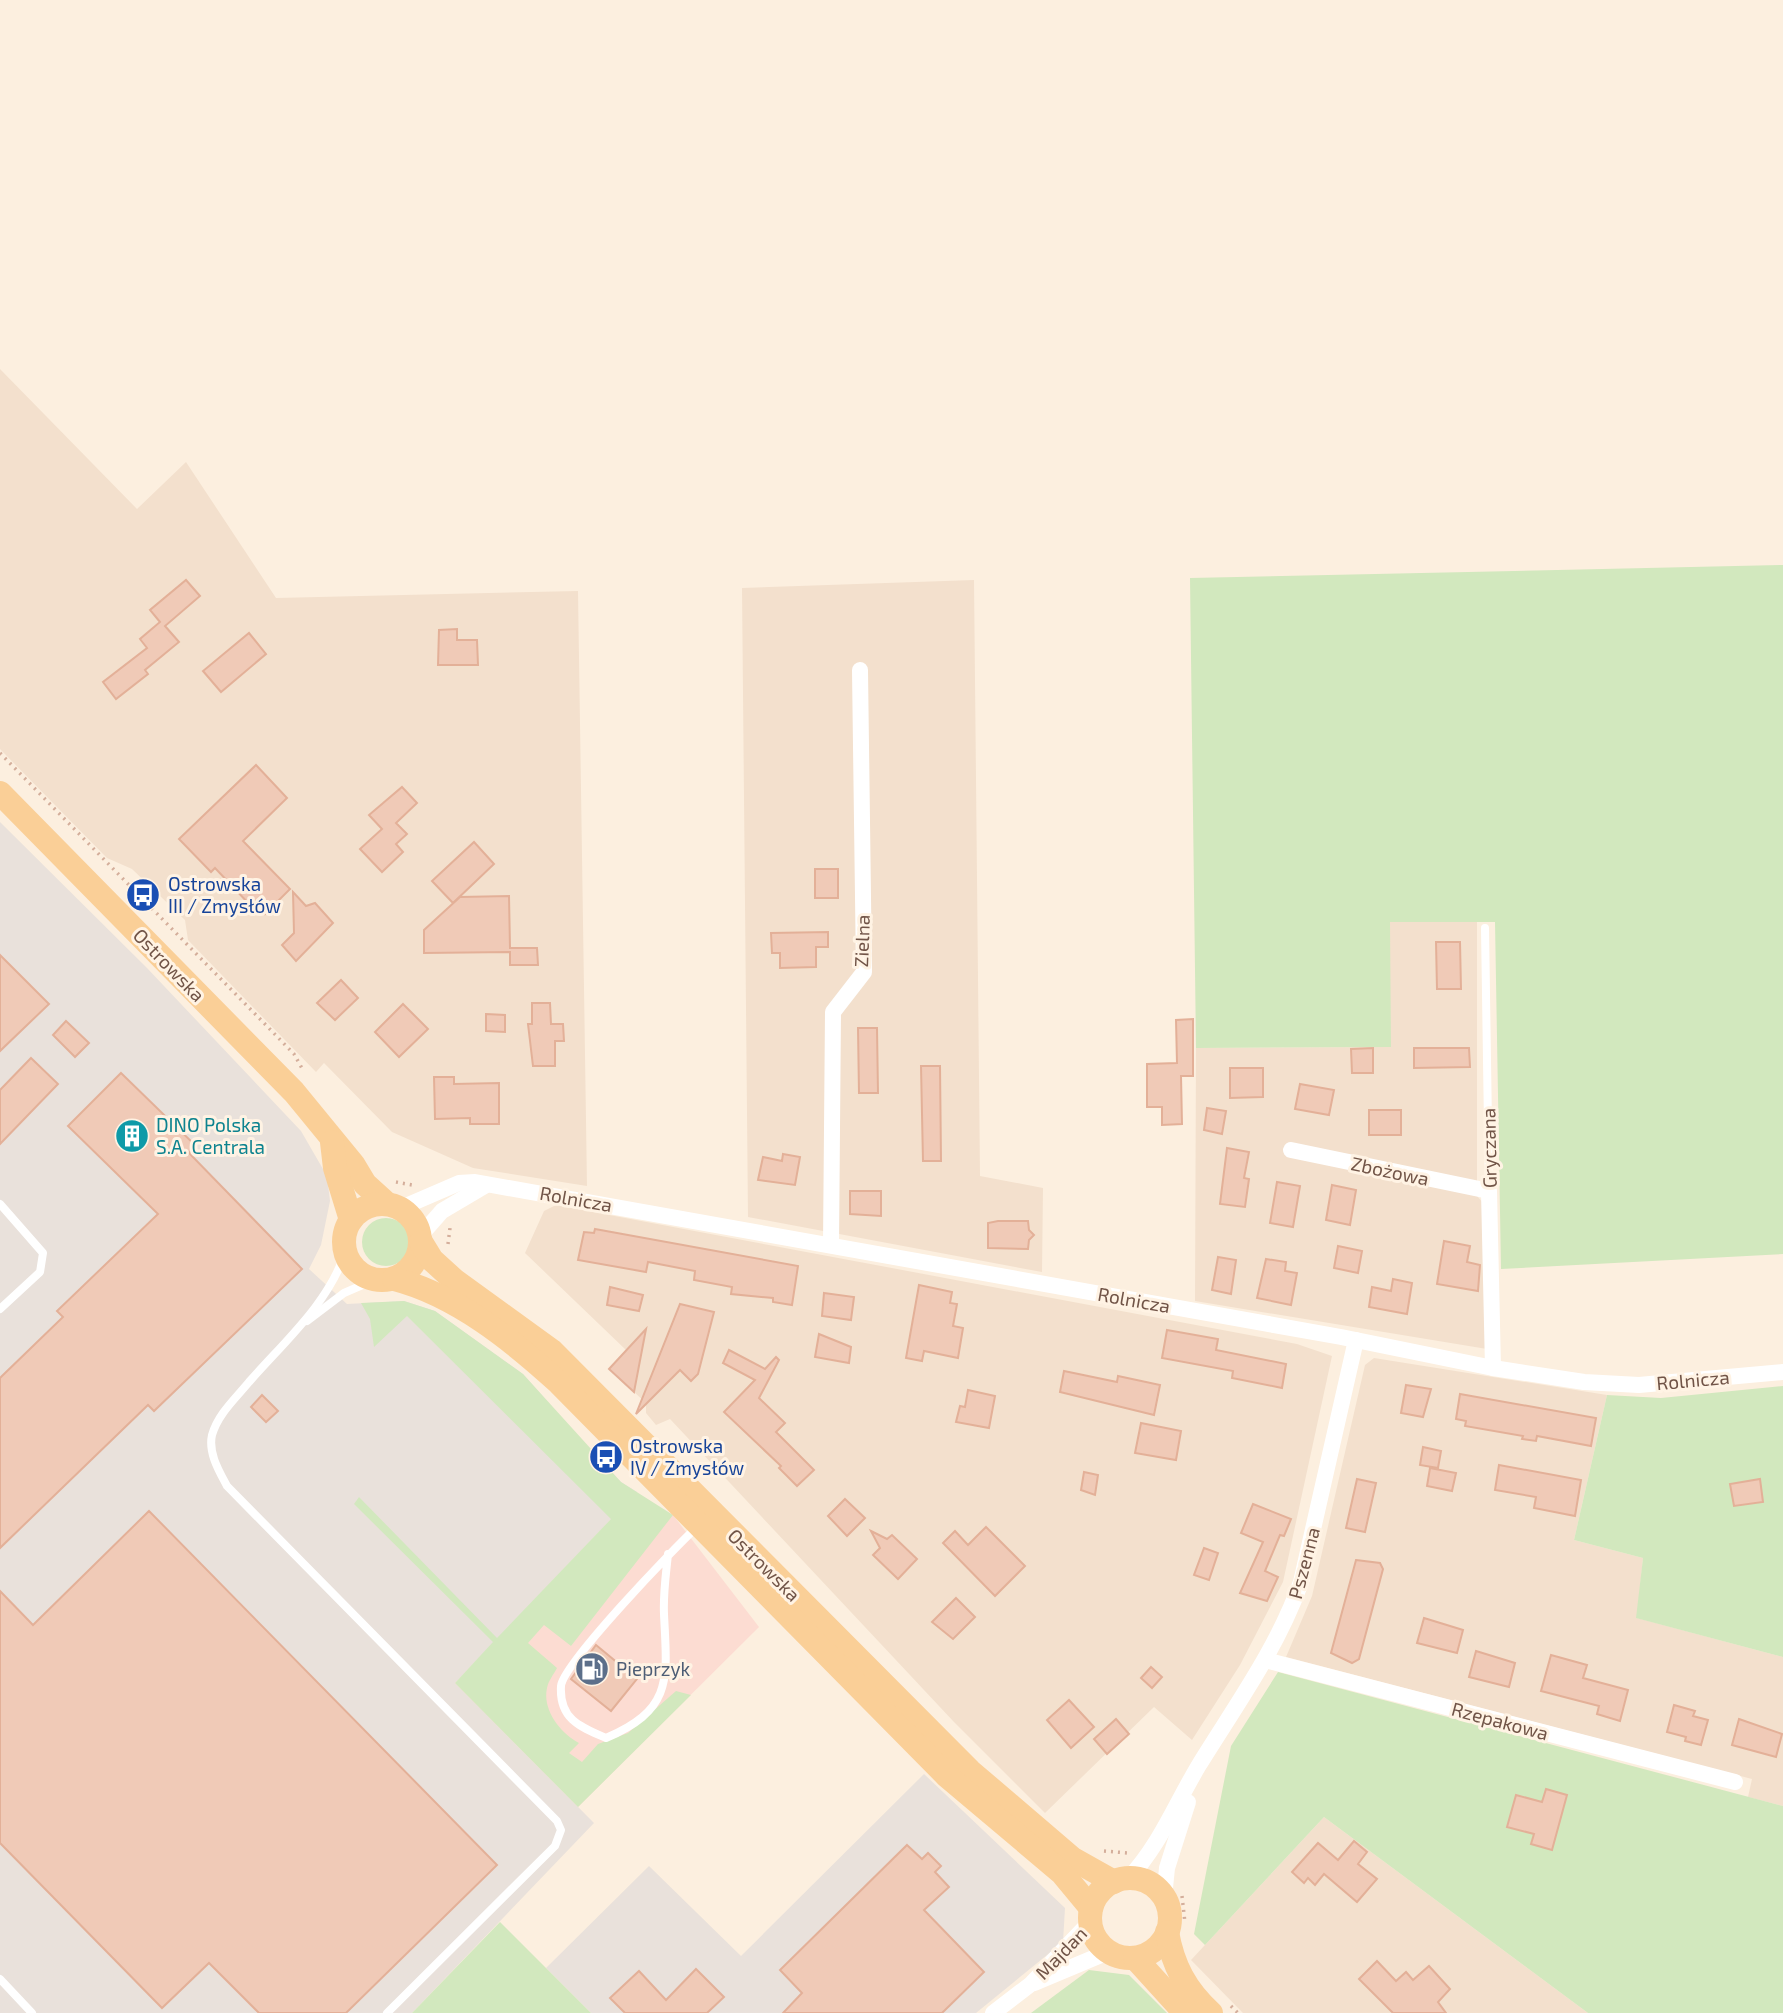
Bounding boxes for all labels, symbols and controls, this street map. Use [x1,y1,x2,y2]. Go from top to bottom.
place label: Ostrowska III / Zmysłów [168,872,281,917]
bus stop icon: Ostrowska III / Zmysłów [124,876,162,914]
street label: Zielna [849,914,874,968]
street label: Ostrowska [129,923,210,1006]
street label: Gryczana [1476,1108,1501,1188]
place label: DINO Polska S.A. Centrala [156,1113,265,1158]
building icon: DINO Polska S.A. Centrala [113,1117,151,1155]
street label: Zbożowa [1349,1151,1431,1190]
street label: Rolnicza [538,1181,614,1216]
street label: Rolnicza [1096,1282,1172,1317]
street label: Rolnicza [1655,1365,1730,1394]
place label: Ostrowska IV / Zmysłów [630,1434,744,1479]
bus stop icon: Ostrowska IV / Zmysłów [587,1438,625,1476]
street label: Ostrowska [723,1524,805,1606]
street label: Pszenna [1283,1525,1324,1601]
fuel station icon: Pieprzyk [573,1650,611,1688]
place label: Pieprzyk [616,1657,691,1680]
street label: Rzepakowa [1449,1697,1551,1744]
street label: Majdan [1030,1922,1091,1984]

